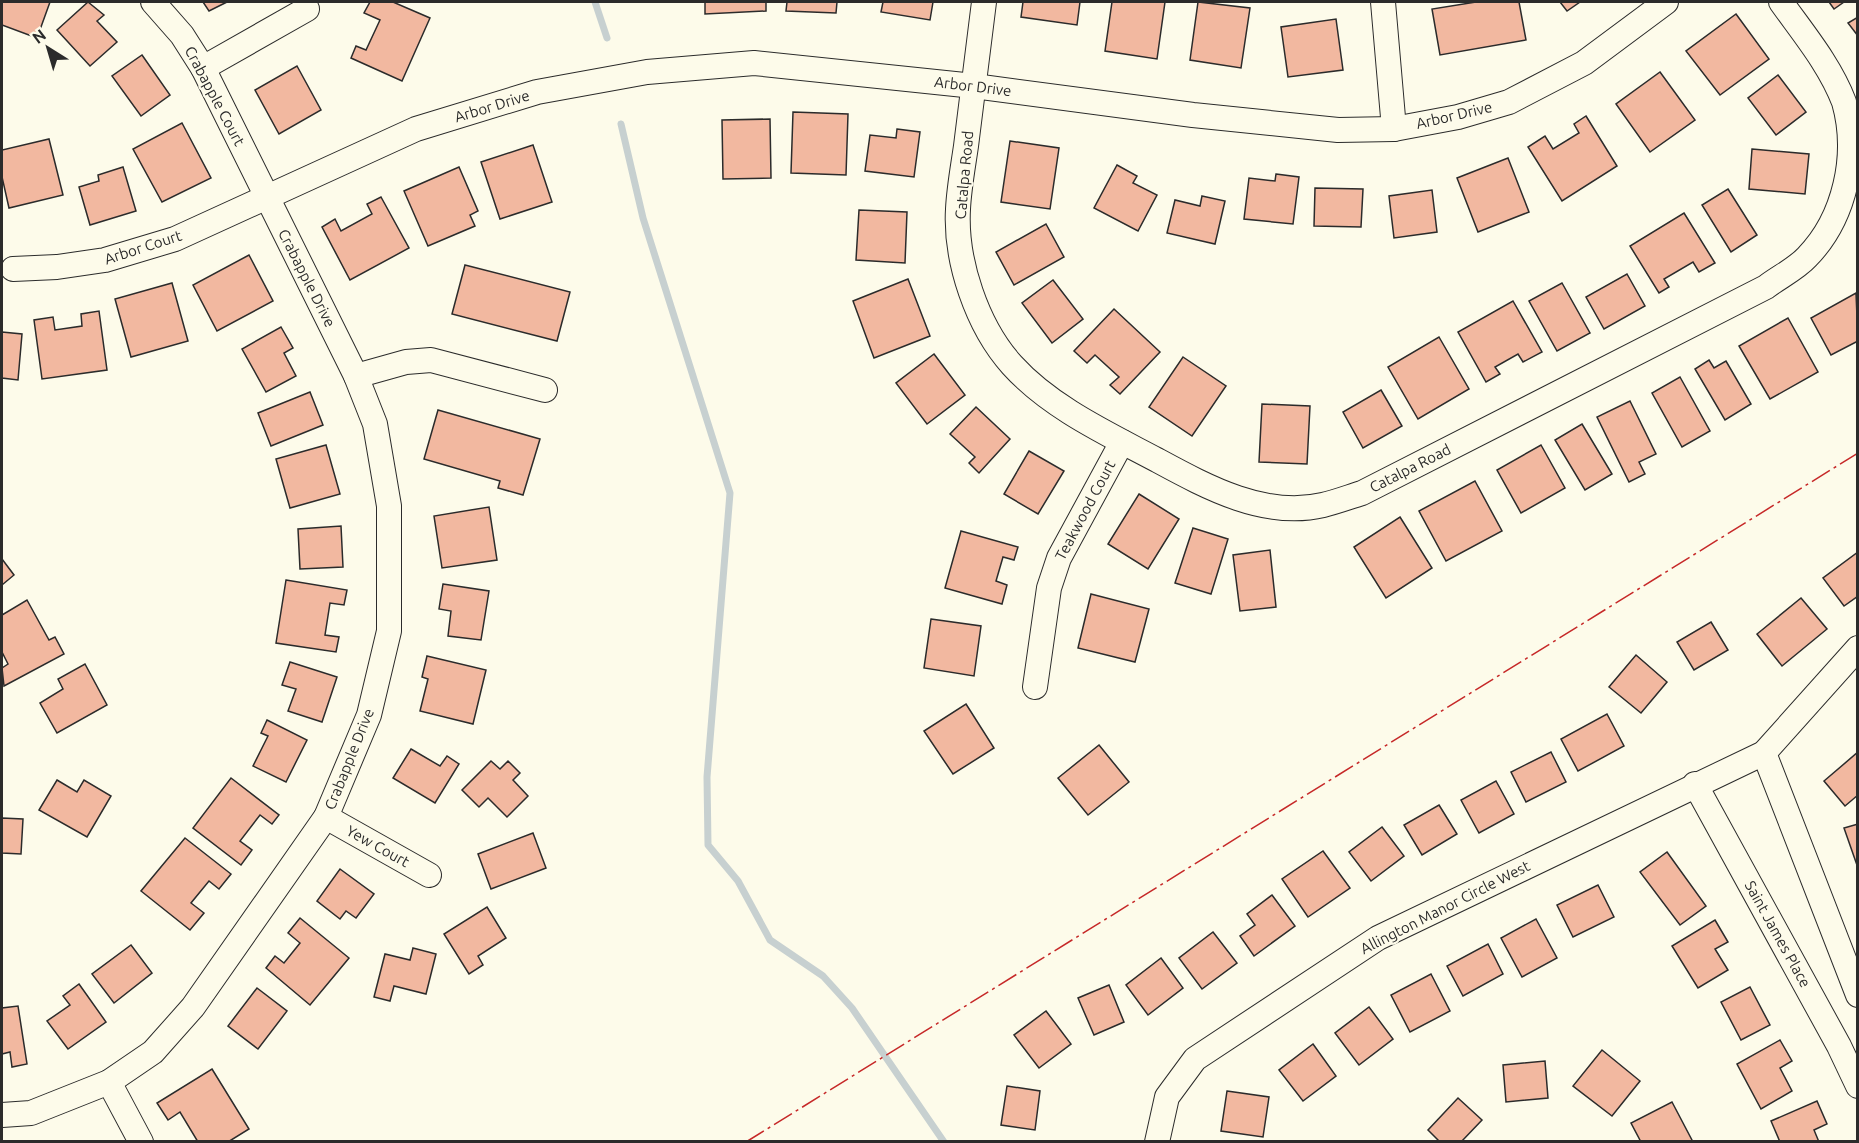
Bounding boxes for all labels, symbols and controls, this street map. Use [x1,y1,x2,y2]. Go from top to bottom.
north arrow [18,18,78,78]
text: N [29,25,49,47]
street label: Crabapple Court [182,43,248,149]
street label: Arbor Drive [933,73,1013,99]
street label: Arbor Drive [452,87,532,125]
street label: Arbor Drive [1414,98,1494,132]
street label: Catalpa Road [952,130,976,220]
street label: Arbor Court [102,226,184,267]
street label: Crabapple Drive [275,226,339,330]
street label: Catalpa Road [1367,440,1453,496]
street label: Teakwood Court [1052,457,1119,563]
street label: Crabapple Drive [321,706,377,812]
street label: Yew Court [343,822,413,870]
street label: Allington Manor Circle West [1357,857,1533,957]
street label: Saint James Place [1742,878,1814,990]

